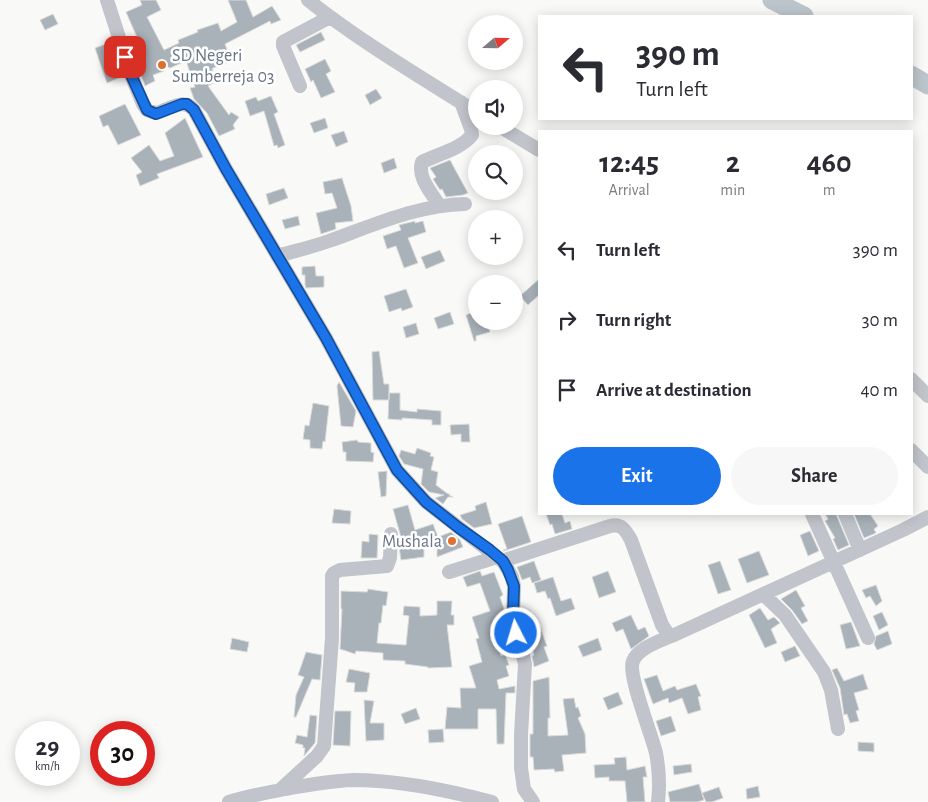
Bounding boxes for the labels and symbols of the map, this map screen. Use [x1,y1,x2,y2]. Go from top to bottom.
north arrow [468,15,522,70]
pin [104,36,146,78]
place label: SD Negeri Sumberreja 03 [172,47,274,86]
marker: SD Negeri Sumberreja 03 [156,59,168,71]
place label: Mushala [382,533,442,551]
marker: Mushala [446,535,458,547]
position arrow [489,606,541,658]
speed limit sign: 30 [90,721,155,786]

